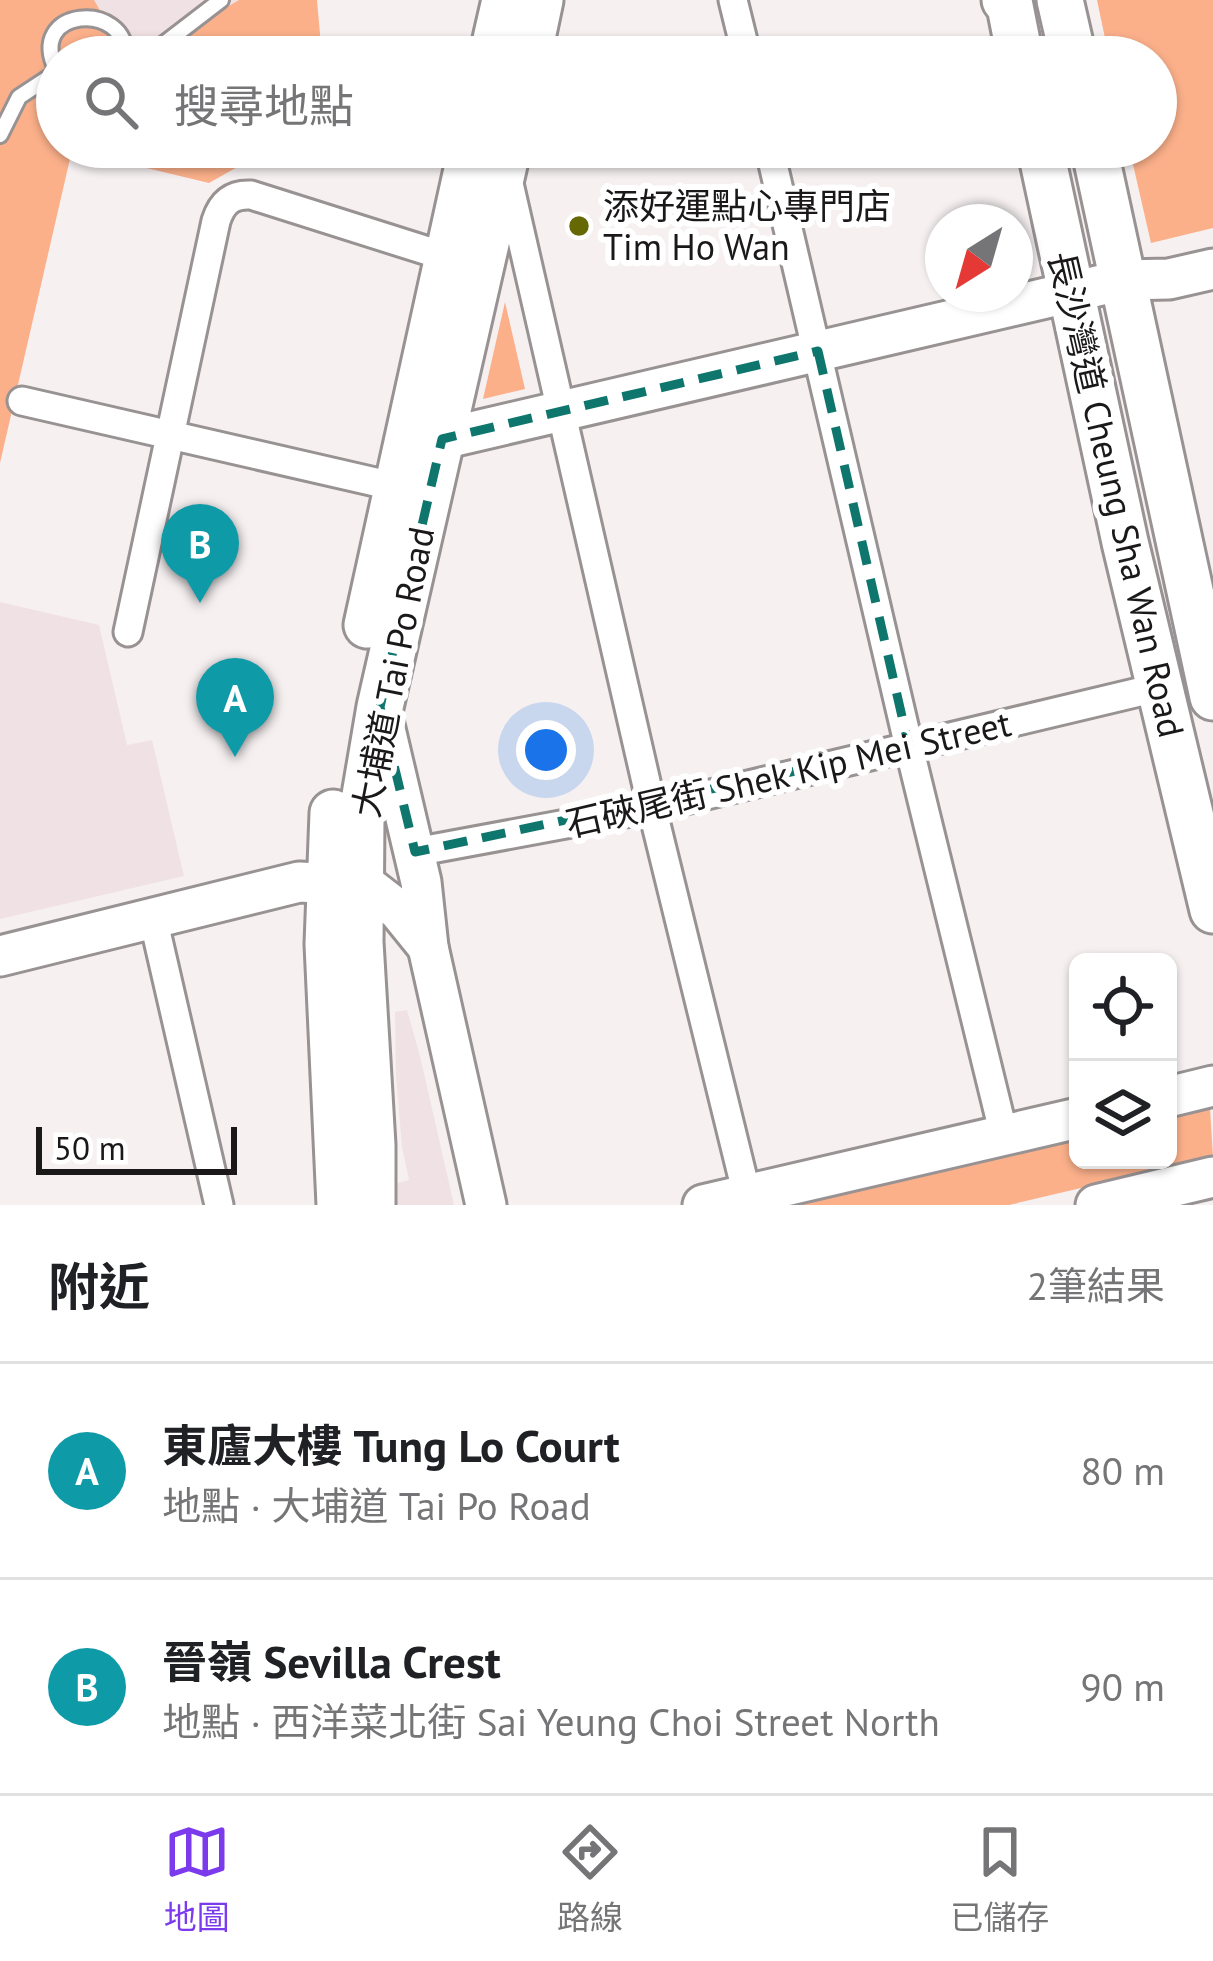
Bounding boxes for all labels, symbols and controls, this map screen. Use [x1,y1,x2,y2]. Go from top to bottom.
search box [36,36,1177,168]
icon: search [78,69,144,135]
text: 搜尋地點 [174,76,354,134]
place label: 添好運點心專門店 Tim Ho Wan [603,182,891,270]
north arrow [925,204,1033,312]
marker: 添好運點心專門店 Tim Ho Wan [566,213,592,239]
street label: 長沙灣道 Cheung Sha Wan Road [1038,246,1196,742]
pin: B [161,504,239,603]
street label: 大埔道 Tai Po Road [342,523,444,821]
pin: A [196,658,274,757]
street label: 石硤尾街 Shek Kip Mei Street [561,699,1015,847]
your location [516,720,576,780]
map controls [1069,953,1177,1169]
button: locate [1069,953,1177,1061]
button: layers [1069,1061,1177,1169]
scale bar [36,1121,237,1174]
text: 50 m [54,1126,126,1169]
text: 附近 [48,1253,150,1319]
text: 2筆結果 [1027,1260,1165,1311]
text: 東廬大樓 Tung Lo Court [162,1416,620,1474]
text: A [75,1445,99,1496]
text: 80 m [1080,1445,1165,1496]
text: 地點 · 大埔道 Tai Po Road [162,1480,591,1531]
text: 晉嶺 Sevilla Crest [162,1632,501,1690]
text: B [75,1661,99,1712]
text: 90 m [1080,1661,1165,1712]
text: 地點 · 西洋菜北街 Sai Yeung Choi Street North [162,1696,940,1747]
tab: 地圖 [164,1819,230,1939]
tab: 路線 [557,1819,623,1939]
tab: 已儲存 [950,1819,1049,1939]

